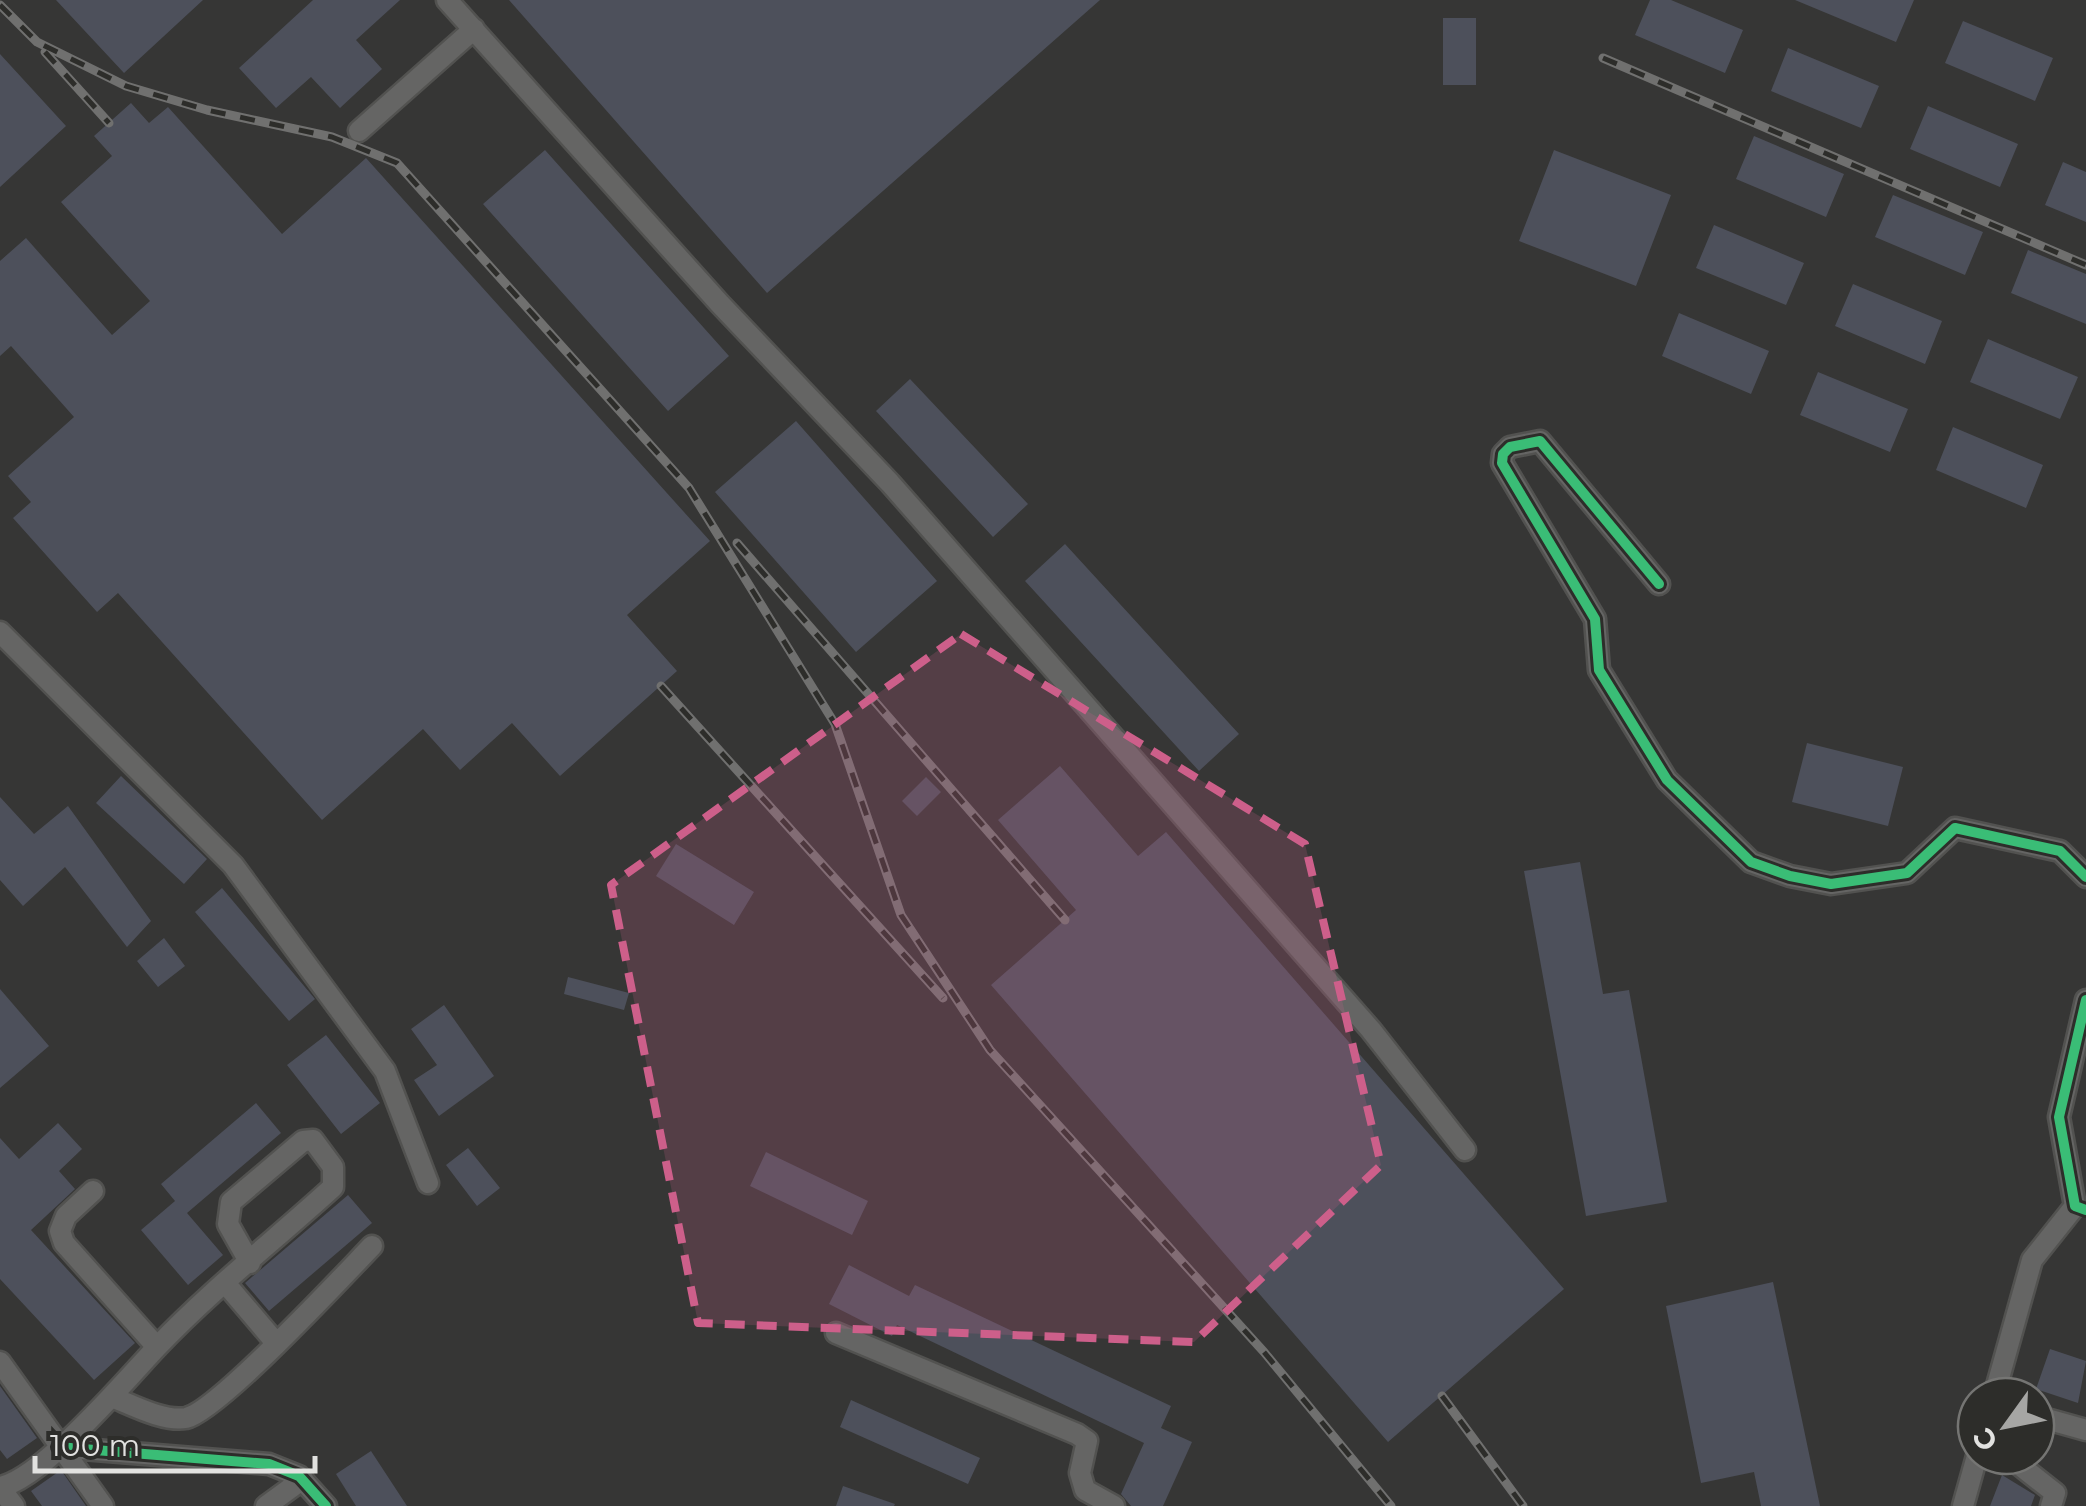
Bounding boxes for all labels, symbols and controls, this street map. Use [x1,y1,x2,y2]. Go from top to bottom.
north arrow [1956,1376,2056,1476]
scale bar [35,1411,315,1473]
text: С [1965,1422,2005,1457]
text: 100 m [50,1427,140,1464]

